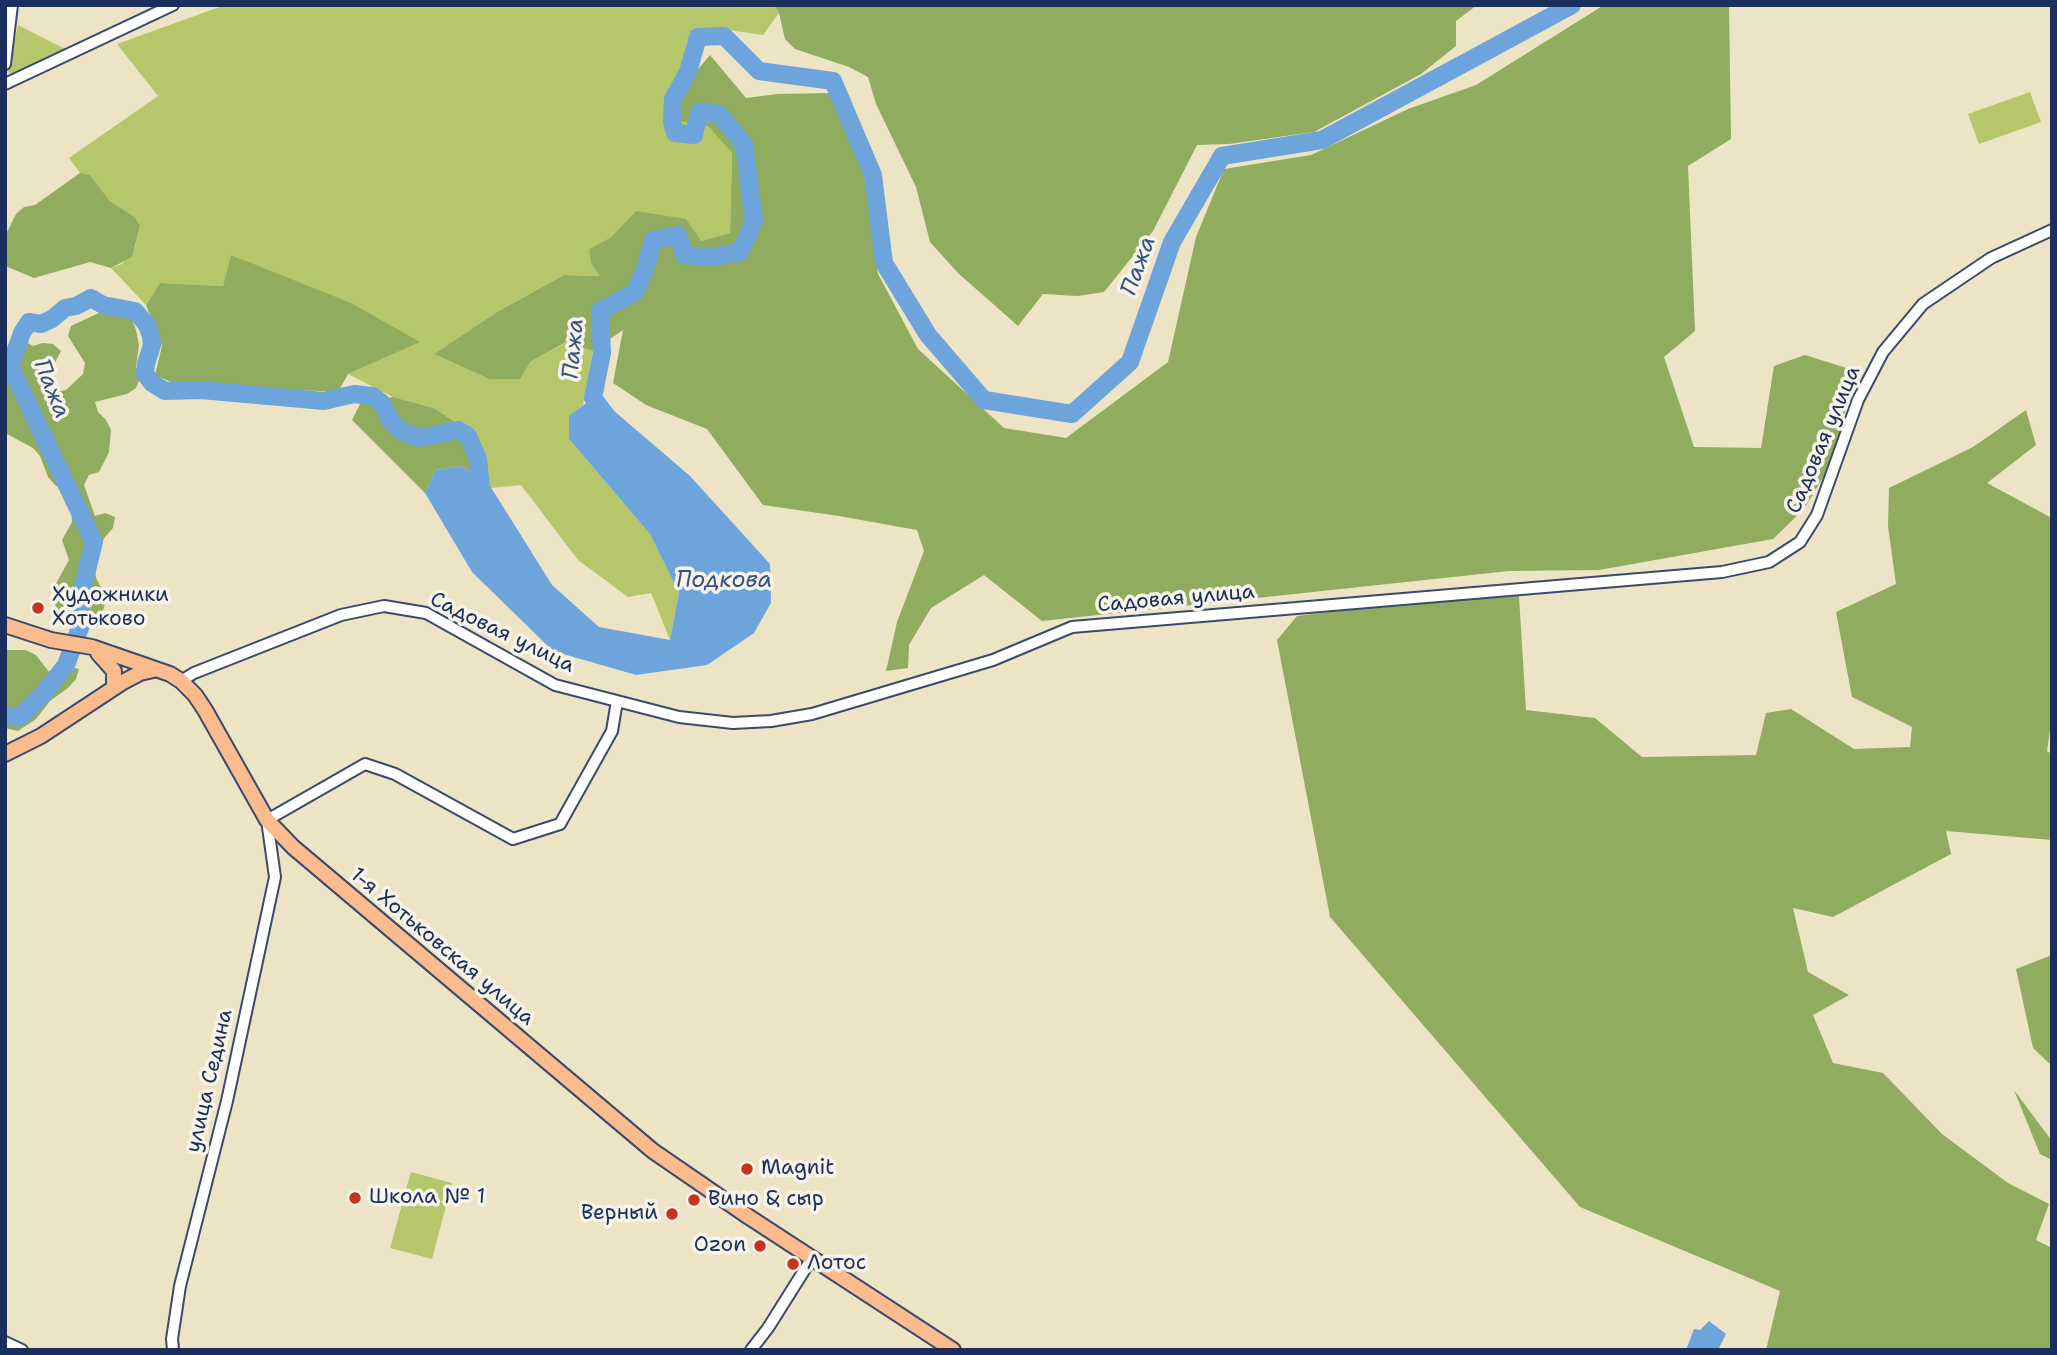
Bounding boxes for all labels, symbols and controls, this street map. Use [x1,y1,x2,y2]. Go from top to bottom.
water label: Пажа [1116,233,1162,299]
water label: Пажа [558,317,590,381]
water label: Пажа [27,356,75,422]
street label: Садовая улица [1782,362,1866,518]
water label: Подкова [676,567,772,595]
street label: Садовая улица [1096,580,1256,618]
place label: Художники Хотьково [52,583,169,633]
street label: Садовая улица [426,587,578,679]
marker: Художники Хотьково [30,600,46,616]
street label: 1-я Хотьковская улица [345,863,539,1031]
street label: улица Седина [181,1007,239,1155]
place label: Magnit [761,1156,834,1182]
marker: Magnit [739,1161,755,1177]
place label: Школа № 1 [369,1185,485,1211]
place label: Вино & сыр [708,1187,824,1213]
marker: Школа № 1 [347,1190,363,1206]
marker: Вино & сыр [686,1192,702,1208]
place label: Верный [581,1201,658,1227]
marker: Верный [664,1206,680,1222]
place label: Ozon [694,1233,746,1259]
marker: Ozon [752,1238,768,1254]
place label: Лотос [807,1251,866,1277]
marker: Лотос [785,1256,801,1272]

